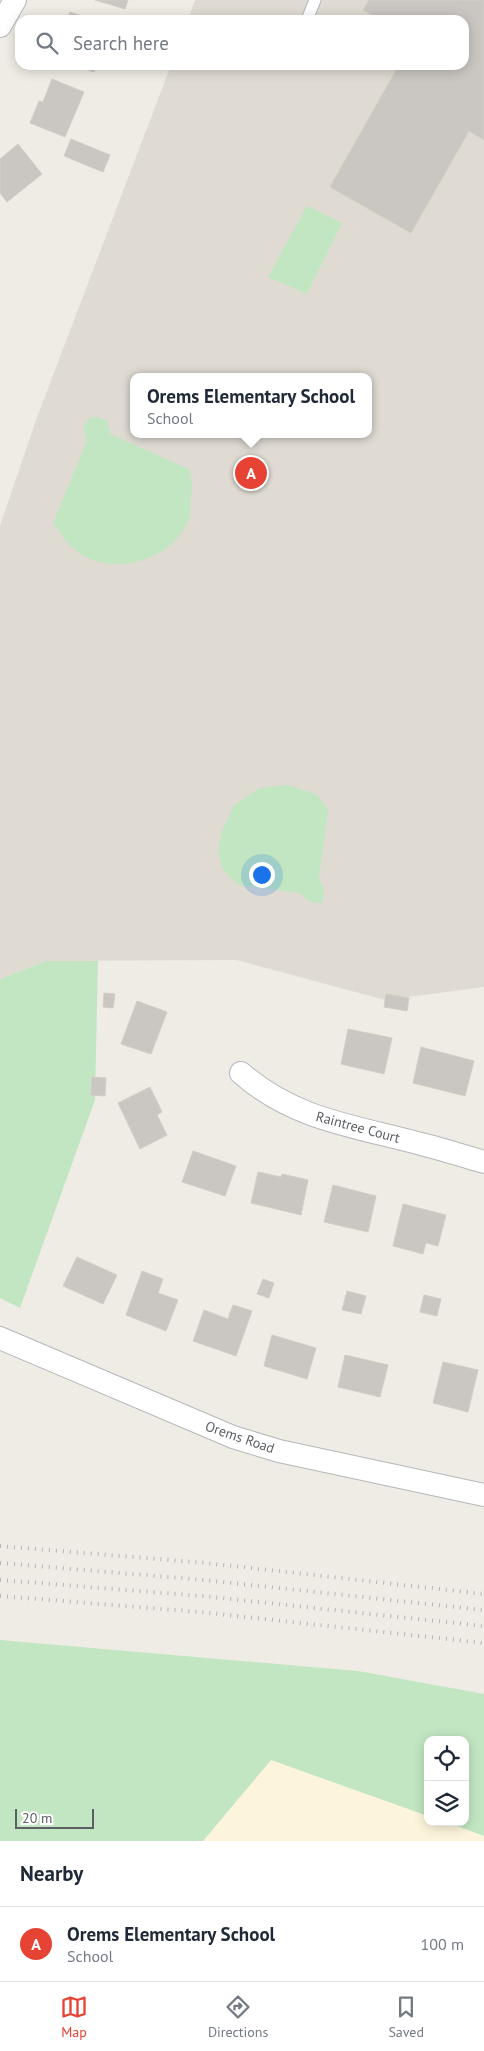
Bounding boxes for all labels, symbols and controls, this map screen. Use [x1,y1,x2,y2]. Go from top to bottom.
search box [15,15,469,70]
icon: search [33,29,61,57]
text: Search here [73,31,169,55]
popup [130,373,372,438]
text: Orems Elementary School [147,384,355,408]
text: School [147,408,193,428]
pin: A [235,454,267,492]
your location [249,862,275,888]
street label: Raintree Court [314,1107,402,1147]
street label: Orems Road [203,1417,277,1457]
map controls [424,1736,469,1826]
button: locate [424,1736,469,1781]
button: layers [424,1781,469,1826]
scale bar [15,1806,94,1829]
text: 20 m [22,1809,52,1827]
text: Nearby [20,1860,83,1887]
text: Orems Elementary School [67,1922,275,1946]
text: A [31,1934,41,1954]
text: 100 m [421,1934,464,1954]
text: School [67,1946,113,1966]
tab: Map [60,1993,88,2041]
tab: Directions [208,1993,268,2041]
tab: Saved [388,1993,424,2041]

